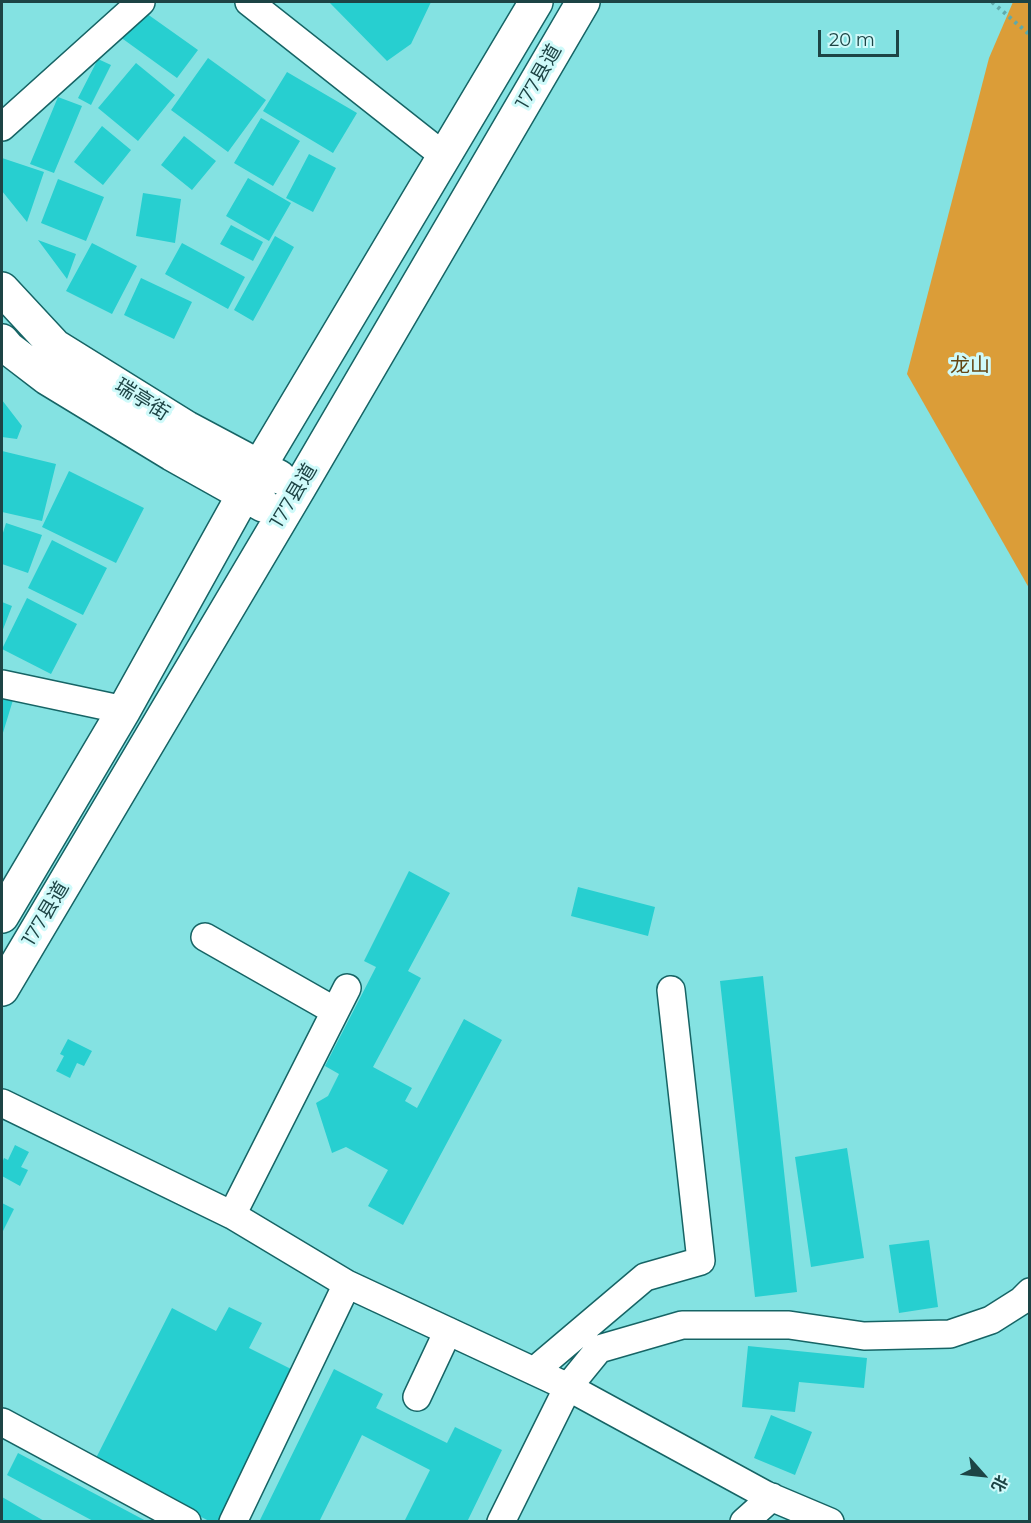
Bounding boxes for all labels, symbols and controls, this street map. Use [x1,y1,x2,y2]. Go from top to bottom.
scale bar [821,18,902,56]
text: 20 m [829,29,875,51]
street label: 177县道 [511,40,567,114]
park label: 龙山 [950,354,990,378]
street label: 瑞亭街 [110,374,174,426]
street label: 177县道 [265,459,323,533]
street label: 177县道 [17,877,75,951]
north arrow [953,1445,1013,1505]
text: 北 [987,1472,1012,1495]

